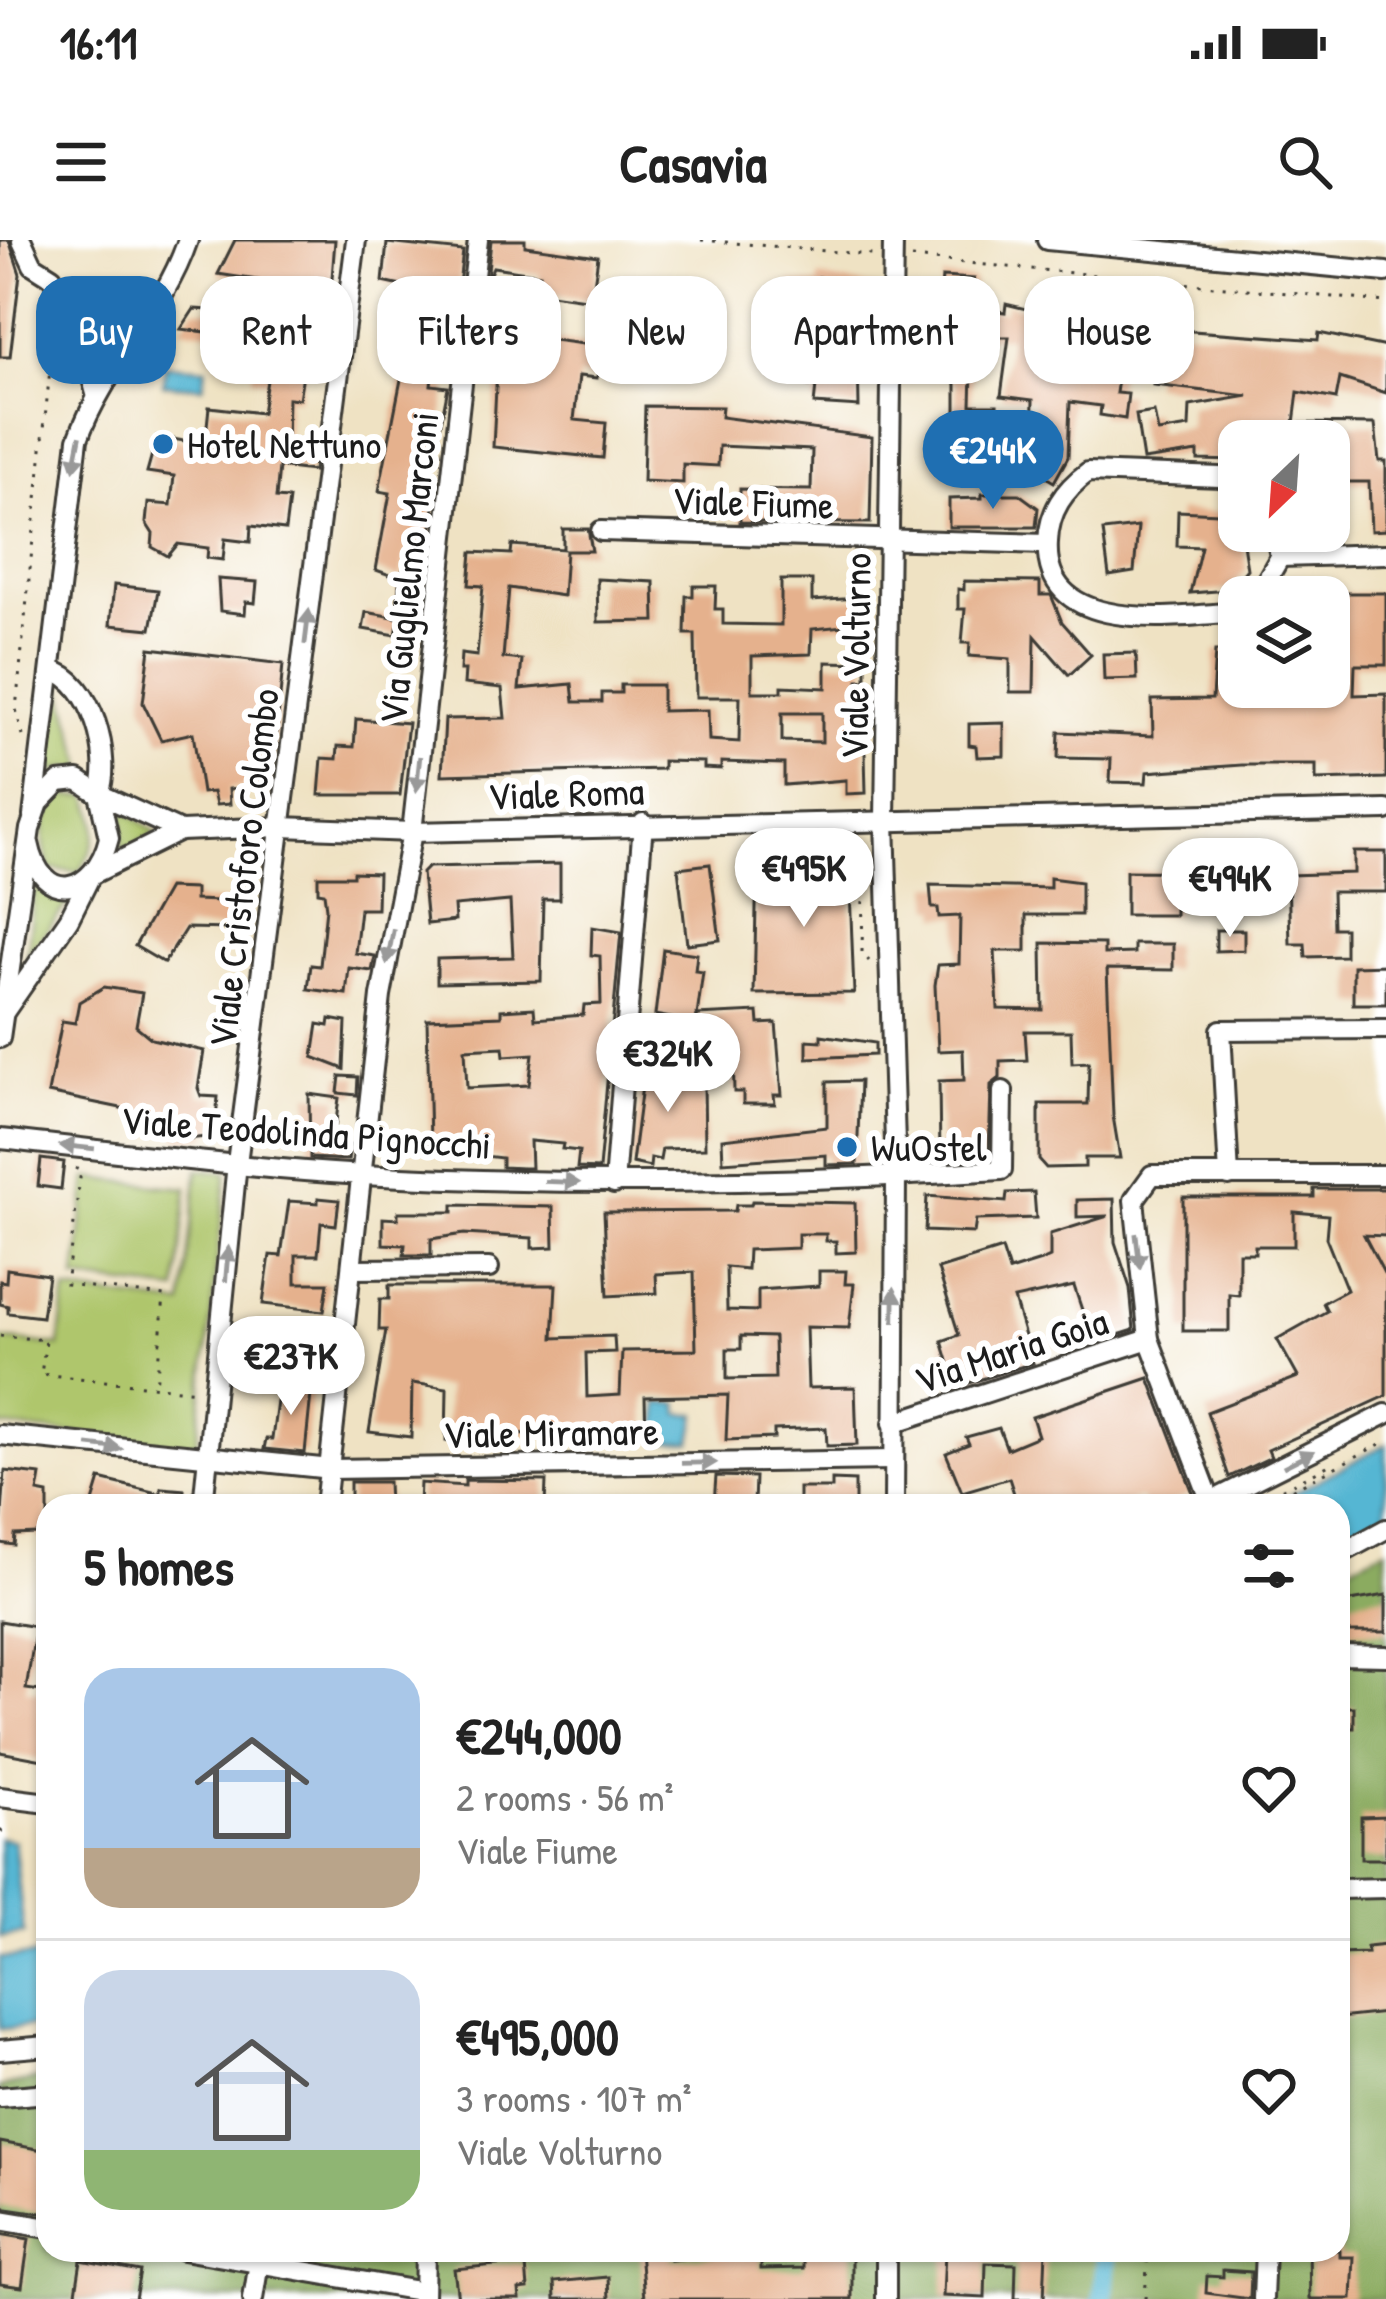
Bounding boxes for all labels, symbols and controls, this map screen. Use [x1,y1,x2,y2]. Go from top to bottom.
text: 16:11 [60,12,137,73]
text: Casavia [619,126,767,199]
icon: menu [48,129,114,195]
icon: search [1272,129,1338,195]
chip: Buy [36,276,176,384]
chip: Rent [200,276,353,384]
chip: Filters [377,276,561,384]
chip: New [585,276,727,384]
chip: Apartment [751,276,1000,384]
chip: House [1024,276,1194,384]
street label: Via Guglielmo Marconi [365,409,450,727]
pin: €244K [909,410,1077,512]
place label: Hotel Nettuno [187,417,381,470]
north arrow [1218,420,1350,552]
map controls [1218,420,1350,708]
text: €244K [950,422,1036,475]
marker: Hotel Nettuno [150,431,176,457]
one-way arrow [67,435,85,473]
street label: Viale Fiume [671,472,835,531]
street label: Viale Volturno [826,552,883,760]
button: layers [1218,576,1350,708]
one-way arrow [298,608,317,645]
street label: Viale Cristoforo Colombo [194,686,291,1050]
one-way arrow [409,756,428,793]
street label: Viale Roma [487,763,645,822]
pin: €495K [720,828,888,930]
pin: €494K [1146,838,1314,940]
text: €495K [762,840,846,893]
text: €494K [1189,850,1271,903]
one-way arrow [380,928,399,966]
pin: €324K [584,1013,752,1115]
text: €324K [623,1025,713,1078]
street label: Viale Teodolinda Pignocchi [119,1092,493,1171]
place label: WuOstel [871,1120,987,1173]
marker: WuOstel [834,1134,860,1160]
one-way arrow [58,1137,96,1156]
one-way arrow [544,1173,582,1192]
one-way arrow [1129,1233,1148,1270]
one-way arrow [218,1245,237,1282]
one-way arrow [885,1285,904,1323]
street label: Via Maria Goia [908,1293,1114,1406]
pin: €237K [207,1316,375,1418]
text: €237K [244,1328,338,1381]
street label: Viale Miramare [443,1403,659,1460]
one-way arrow [86,1438,124,1457]
one-way arrow [1282,1450,1316,1470]
one-way arrow [681,1453,719,1472]
text: 5 homes [84,1532,234,1601]
icon: filters [1236,1533,1302,1599]
text: €244,000 [456,1701,622,1770]
icon: home [180,1716,324,1860]
icon: heart [1236,1755,1302,1821]
text: 2 rooms · 56 m² [456,1770,673,1823]
text: Viale Fiume [456,1823,618,1876]
text: €495,000 [456,2002,619,2071]
icon: home [180,2018,324,2162]
icon: heart [1236,2057,1302,2123]
text: 3 rooms · 107 m² [456,2071,692,2124]
text: Viale Volturno [456,2124,662,2177]

